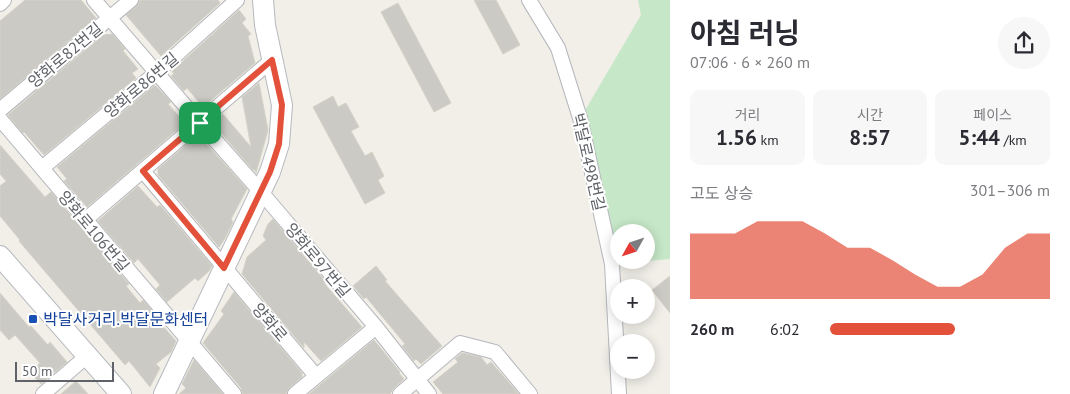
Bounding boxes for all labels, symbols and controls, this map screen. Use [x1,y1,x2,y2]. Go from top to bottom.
text: 아침 러닝 [690,14,800,51]
button: share [998,17,1050,69]
street label: 양화로82번길 [24,18,106,92]
street label: 양화로86번길 [100,48,182,122]
text: 07:06 · 6 × 260 m [690,52,810,72]
pin [179,102,221,144]
text: 거리 [734,106,760,124]
text: 시간 [857,106,883,124]
text: 페이스 [973,106,1012,124]
icon: arrive [186,109,214,137]
street label: 박달로498번길 [568,111,610,213]
text: 1.56 [716,124,757,151]
text: 8:57 [849,124,891,151]
text: 5:44 [959,124,1000,151]
text: km [757,131,779,149]
text: /km [1000,131,1027,149]
text: 301–306 m [970,180,1050,200]
text: 고도 상승 [690,183,753,203]
street label: 양화로106번길 [54,186,134,276]
street label: 양화로97번길 [281,219,355,301]
north arrow [610,224,655,269]
map controls [610,224,655,379]
button: + [610,279,655,324]
street label: 양화로 [248,299,292,346]
place label: 박달사거리.박달문화센터 [43,309,208,329]
marker: 박달사거리.박달문화센터 [27,313,39,325]
text: 260 m [690,319,734,339]
text: 6:02 [770,319,800,339]
button: − [610,334,655,379]
scale bar [15,359,114,382]
text: 50 m [22,362,52,380]

